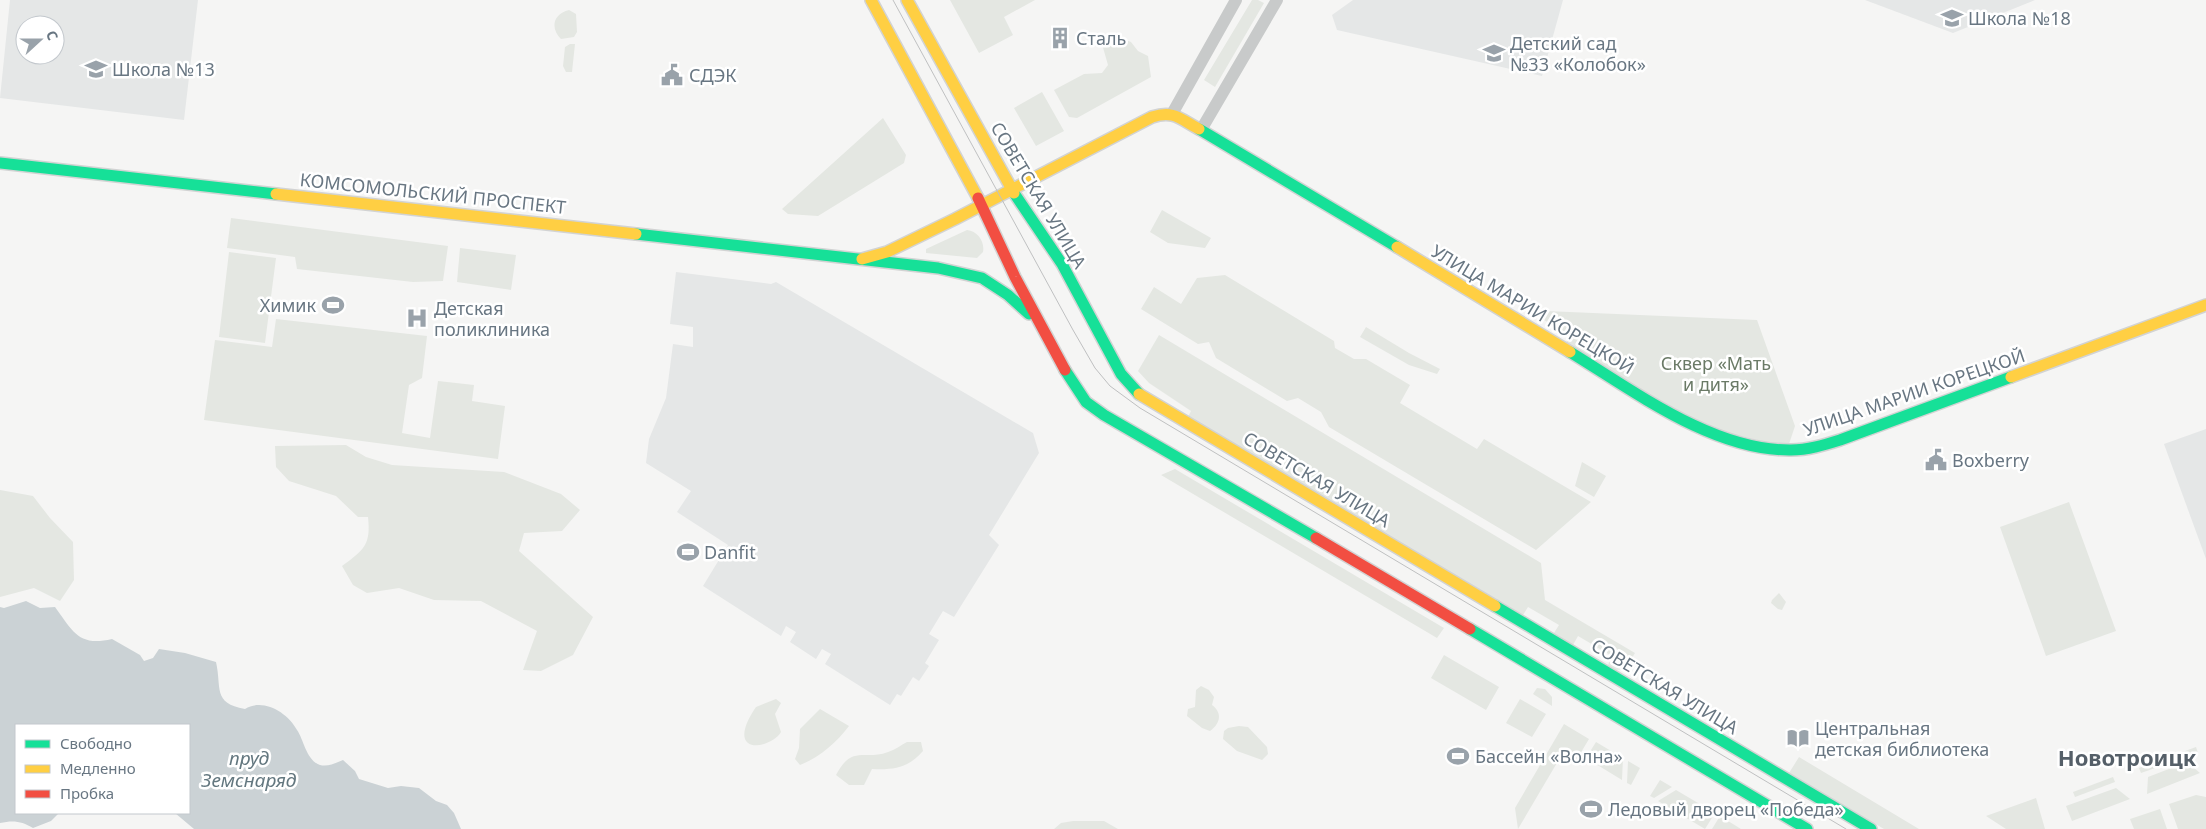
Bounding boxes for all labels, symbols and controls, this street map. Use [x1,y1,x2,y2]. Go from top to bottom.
school or university icon: Школа №18 [1939,5,1965,31]
place label: Школа №18 [1968,6,2071,30]
north arrow [15,15,65,65]
building icon: Сталь [1047,25,1073,51]
place label: Сталь [1076,26,1126,50]
text: С [42,28,63,43]
place label: Детский сад №33 «Колобок» [1510,31,1646,76]
school or university icon: Детский сад №33 «Колобок» [1481,40,1507,66]
school or university icon: Школа №13 [83,56,109,82]
place label: Школа №13 [112,57,215,81]
public building icon: СДЭК [659,62,685,88]
place label: СДЭК [689,63,737,87]
street label: СОВЕТСКАЯ УЛИЦА [986,117,1093,273]
street label: КОМСОМОЛЬСКИЙ ПРОСПЕКТ [299,167,567,219]
street label: УЛИЦА МАРИИ КОРЕЦКОЙ [1427,239,1639,379]
sports icon: Химик [320,292,346,318]
place label: Химик [260,293,316,317]
place label: Детская поликлиника [434,296,550,341]
hospital icon: Детская поликлиника [404,305,430,331]
street label: УЛИЦА МАРИИ КОРЕЦКОЙ [1800,343,2028,441]
park label: Сквер «Мать и дитя» [1661,351,1771,396]
street label: СОВЕТСКАЯ УЛИЦА [1239,426,1395,533]
public building icon: Boxberry [1923,447,1949,473]
place label: Boxberry [1952,448,2030,472]
sports icon: Danfit [675,539,701,565]
place label: Danfit [704,540,756,564]
street label: СОВЕТСКАЯ УЛИЦА [1587,633,1743,740]
place label: Центральная детская библиотека [1815,716,1989,761]
legend [15,724,190,814]
library icon: Центральная детская библиотека [1785,725,1811,751]
text: Свободно [60,733,132,753]
district label: Новотроицк [2058,742,2197,772]
sports icon: Бассейн «Волна» [1445,743,1471,769]
place label: Бассейн «Волна» [1475,744,1623,768]
water label: пруд Земснаряд [201,745,297,793]
text: Медленно [60,758,136,778]
text: Пробка [60,783,114,803]
sports icon: Ледовый дворец «Победа» [1578,796,1604,822]
place label: Ледовый дворец «Победа» [1608,797,1844,821]

